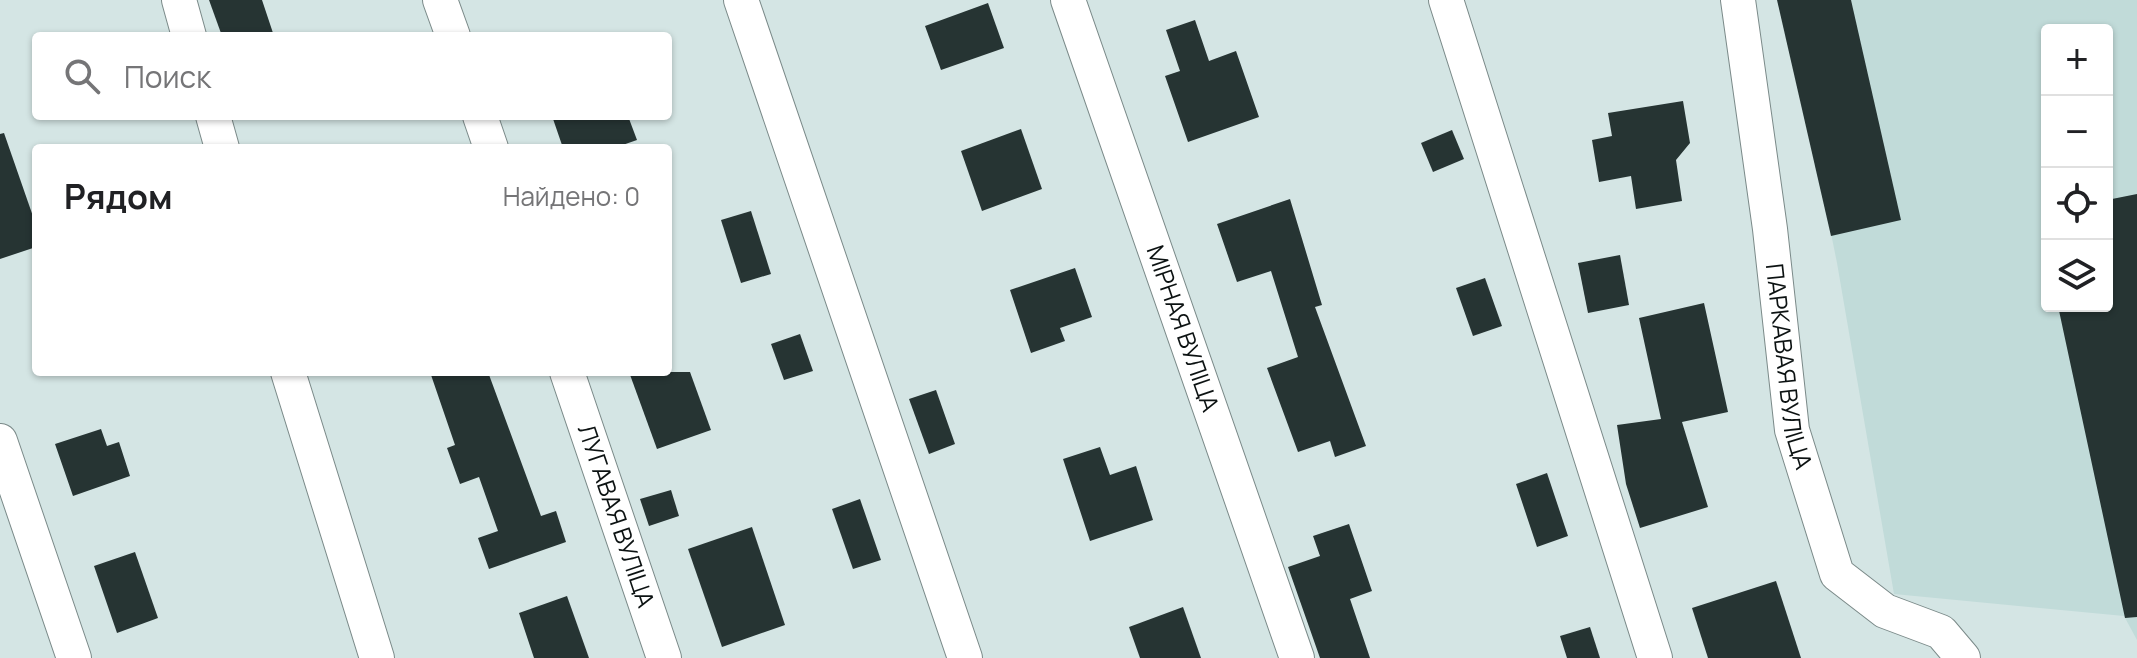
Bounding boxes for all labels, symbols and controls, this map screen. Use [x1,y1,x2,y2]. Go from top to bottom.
map controls [2041,24,2113,312]
button: + [2041,24,2113,96]
search box [32,32,672,120]
icon: search [60,54,104,98]
text: Поиск [124,56,211,97]
button: − [2041,96,2113,168]
button: locate [2041,168,2113,240]
text: Рядом [64,173,173,219]
text: Найдено: 0 [503,178,640,214]
button: layers [2041,240,2113,312]
street label: МІРНАЯ ВУЛІЦА [1140,241,1228,416]
street label: ПАРКАВАЯ ВУЛІЦА [1759,262,1821,473]
street label: ЛУГАВАЯ ВУЛІЦА [571,420,664,611]

